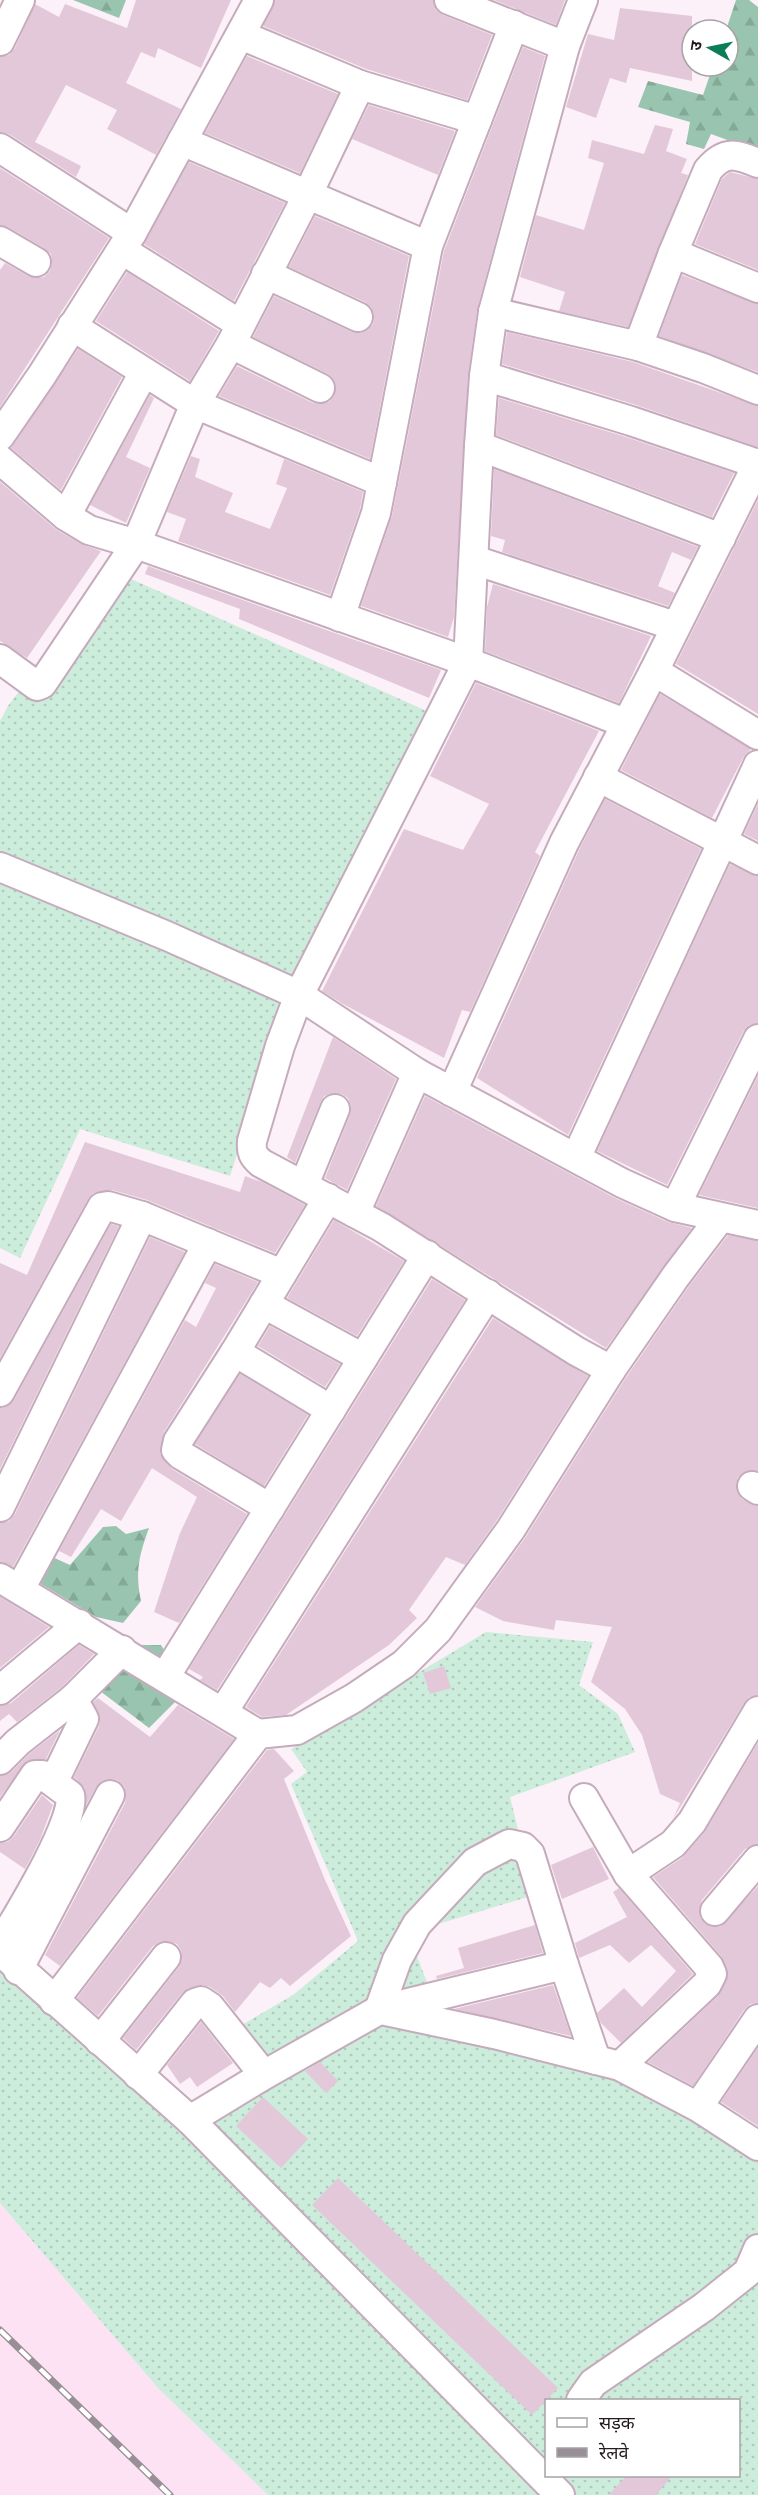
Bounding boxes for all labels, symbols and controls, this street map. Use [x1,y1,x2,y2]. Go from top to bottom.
north arrow [680,18,740,78]
text: उ [686,39,705,52]
legend [545,2399,740,2477]
text: सड़क [599,2412,636,2433]
text: रेलवे [598,2442,630,2463]

